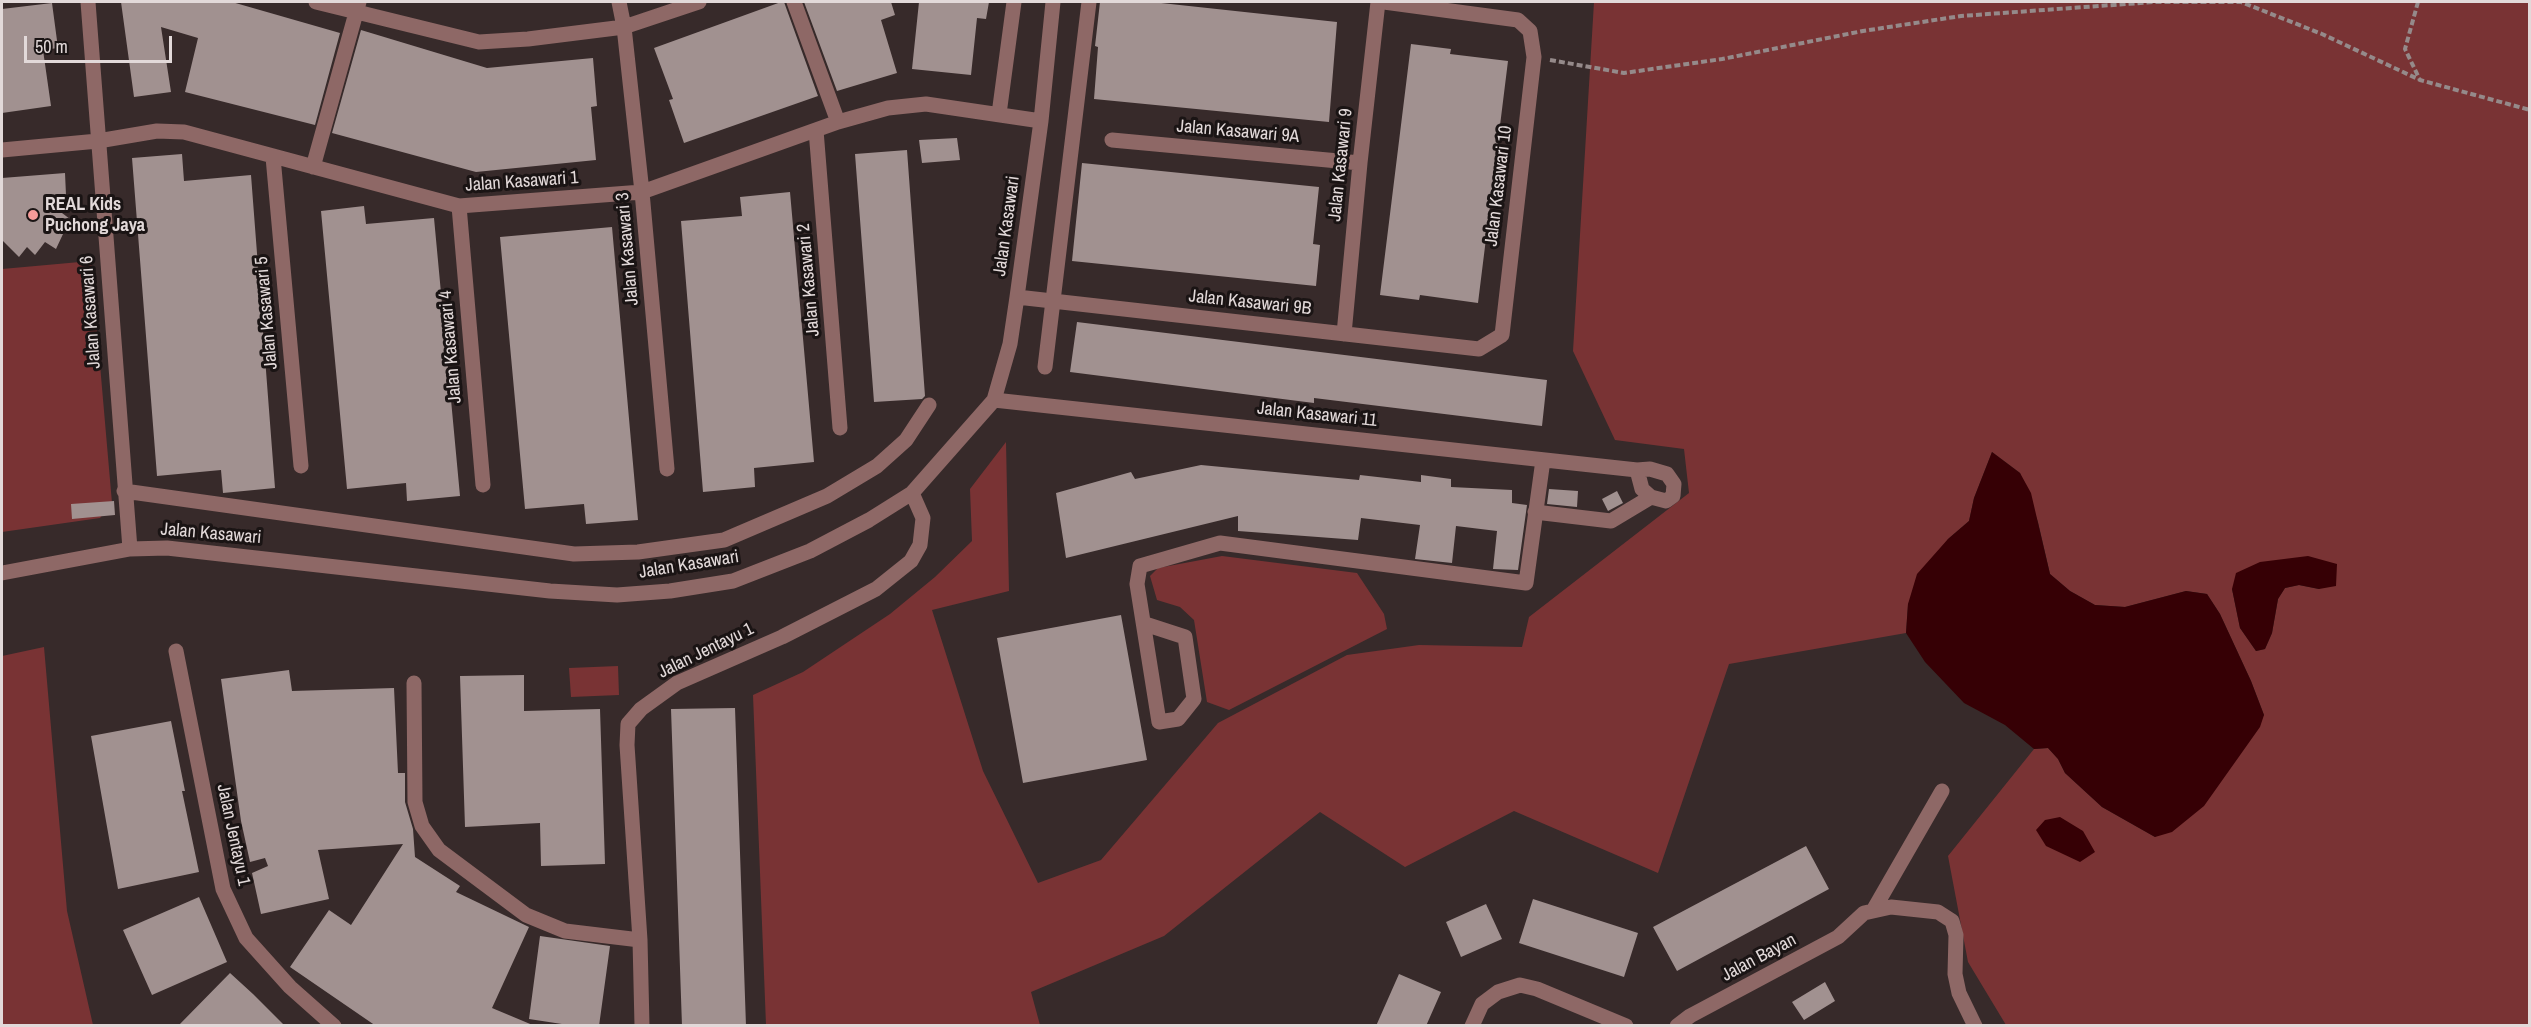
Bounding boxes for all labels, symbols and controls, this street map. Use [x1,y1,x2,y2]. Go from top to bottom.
scale bar [27,24,176,62]
text: 50 m [35,34,68,59]
street label: Jalan Kasawari 9 [1324,108,1358,222]
street label: Jalan Kasawari 9A [1176,116,1300,148]
street label: Jalan Kasawari 10 [1481,124,1517,248]
street label: Jalan Kasawari 1 [465,167,579,197]
street label: Jalan Kasawari [989,175,1025,277]
street label: Jalan Kasawari 3 [612,192,644,306]
place label: REAL Kids Puchong Jaya [45,194,145,236]
marker: REAL Kids Puchong Jaya [26,208,40,222]
street label: Jalan Kasawari 2 [793,223,825,337]
street label: Jalan Kasawari 6 [76,255,106,369]
street label: Jalan Kasawari 5 [251,256,283,370]
street label: Jalan Kasawari 9B [1188,286,1312,320]
street label: Jalan Kasawari 4 [435,290,467,404]
street label: Jalan Kasawari 11 [1256,398,1378,432]
street label: Jalan Kasawari [160,519,262,549]
street label: Jalan Kasawari [637,546,741,584]
street label: Jalan Jentayu 1 [655,619,757,683]
street label: Jalan Jentayu 1 [212,782,254,888]
street label: Jalan Bayan [1718,929,1800,987]

